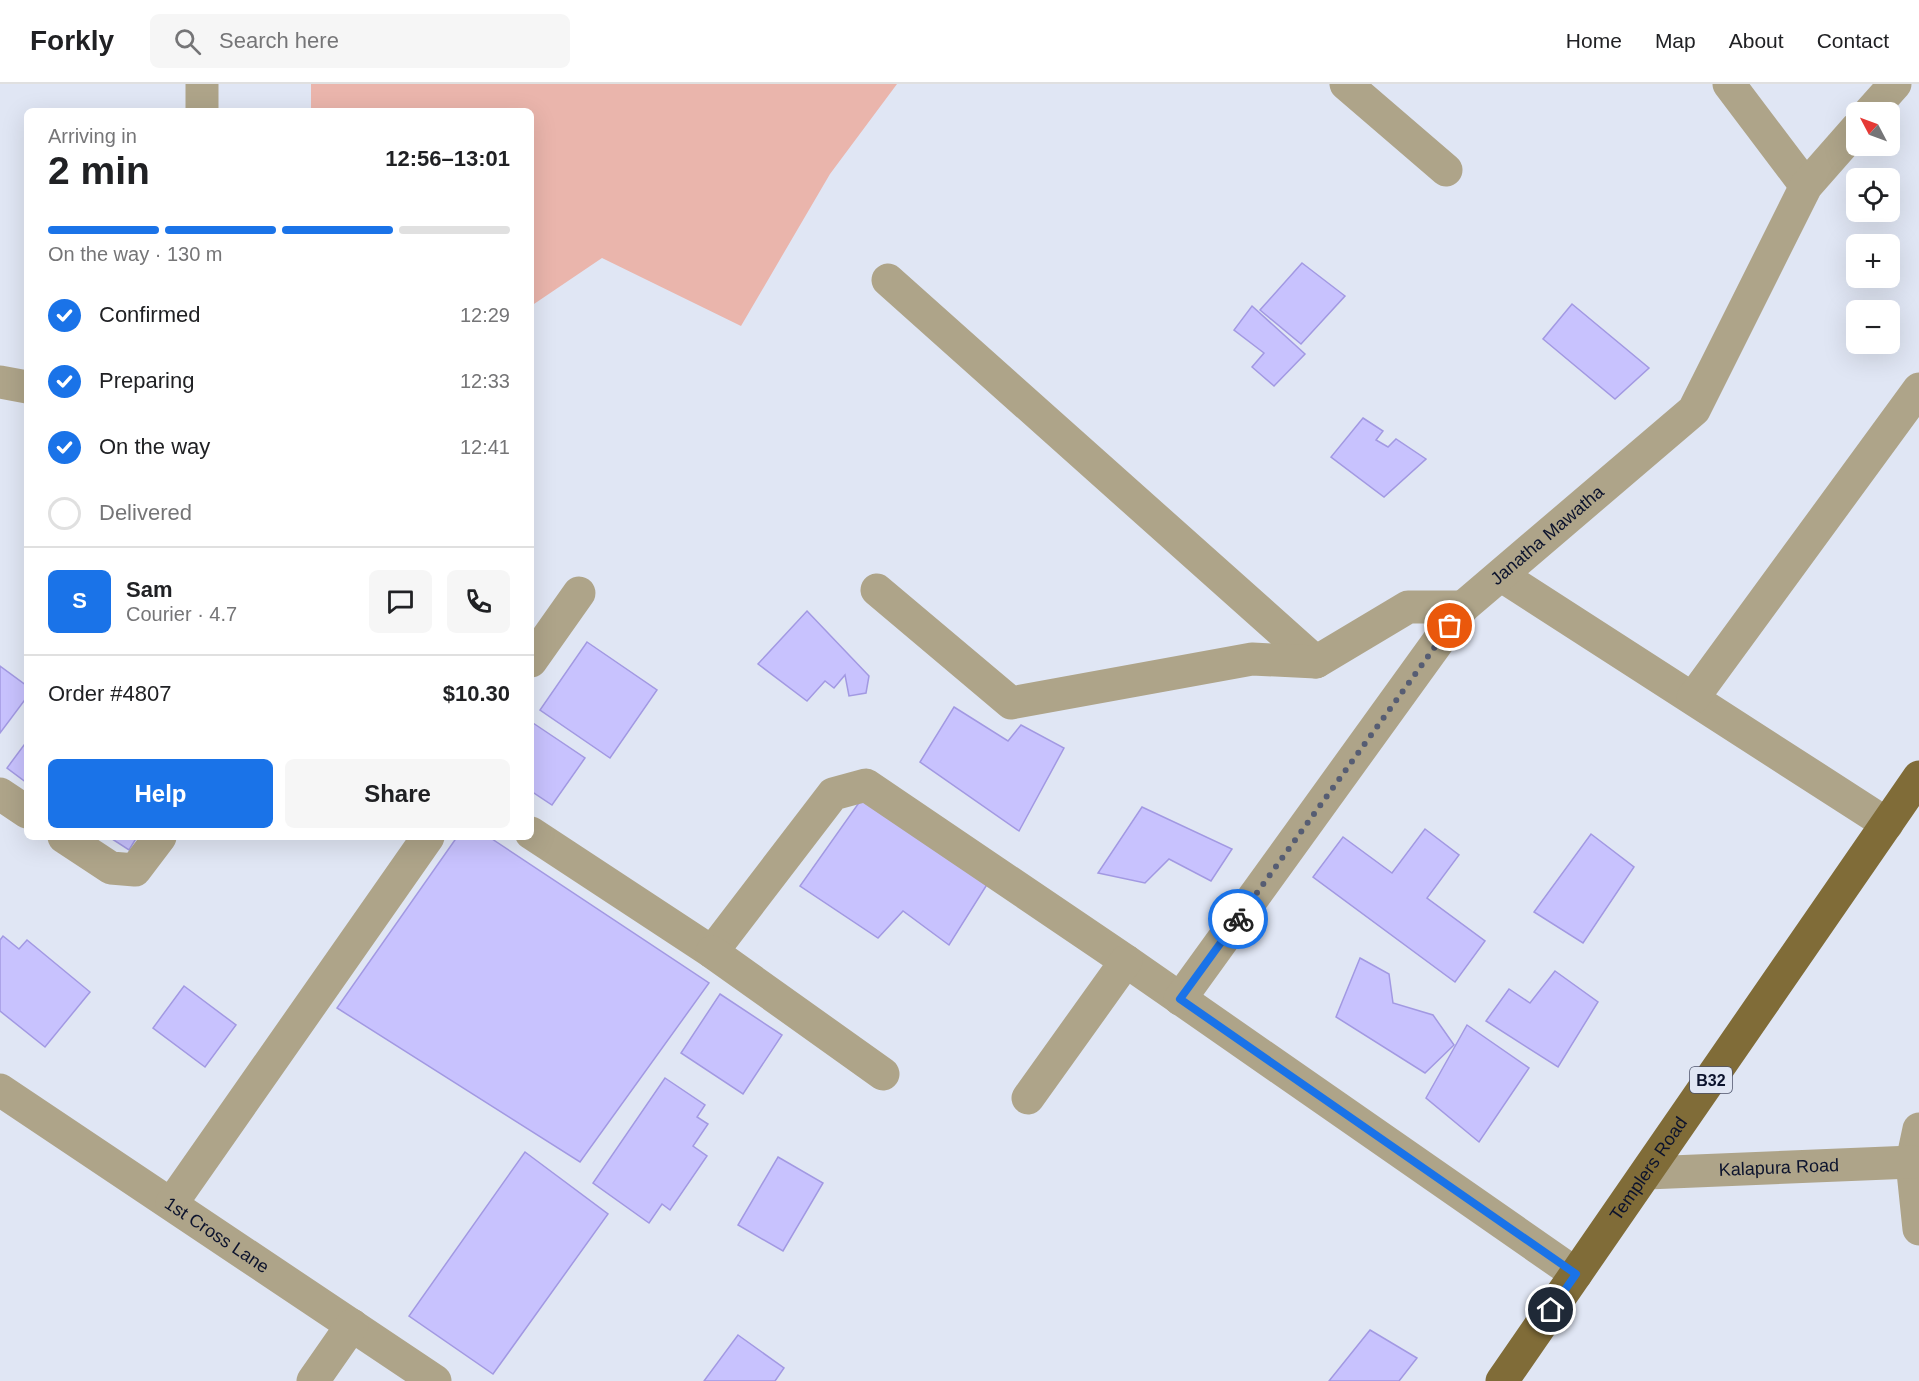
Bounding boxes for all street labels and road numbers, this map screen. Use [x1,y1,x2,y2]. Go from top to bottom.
street label: Janatha Mawatha [1487,481,1608,589]
road number: B32 [1690,1067,1732,1093]
street label: Templers Road [1606,1113,1691,1224]
street label: Kalapura Road [1718,1155,1839,1180]
street label: 1st Cross Lane [161,1193,273,1277]

